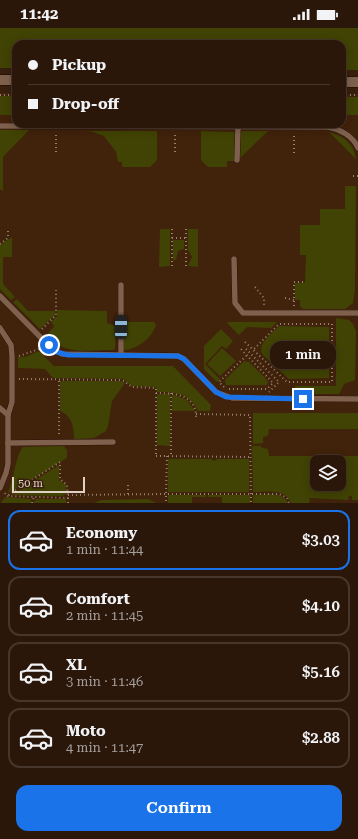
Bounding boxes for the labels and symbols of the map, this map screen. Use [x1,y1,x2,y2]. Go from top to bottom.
car [115,315,127,339]
route start [40,336,58,354]
callout: 1 min [270,341,336,369]
route end [294,390,312,408]
scale bar [12,475,85,494]

